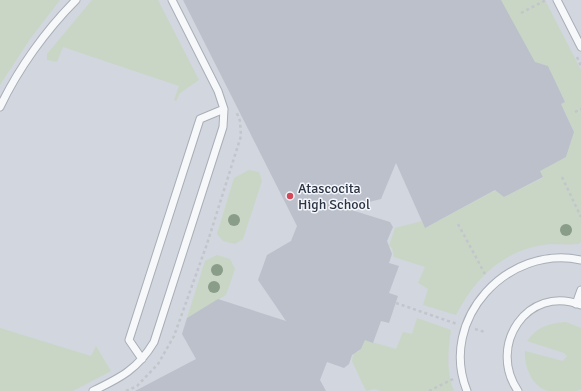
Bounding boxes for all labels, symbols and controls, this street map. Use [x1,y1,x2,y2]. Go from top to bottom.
place label: Atascocita High School [298,180,370,213]
marker: Atascocita High School [285,191,295,201]

